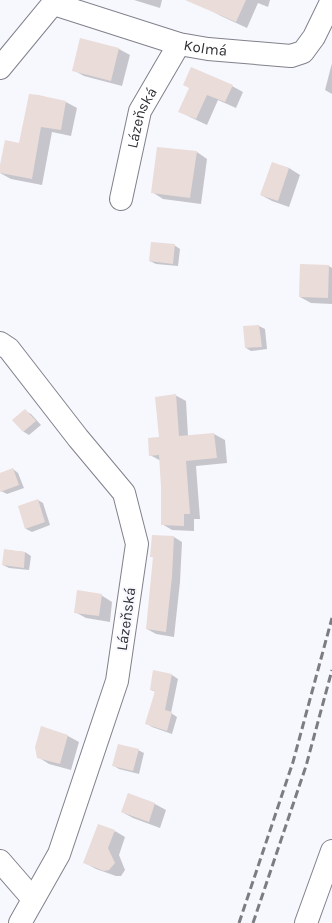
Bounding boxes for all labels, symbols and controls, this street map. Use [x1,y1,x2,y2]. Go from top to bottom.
street label: Kolmá [182,36,228,60]
street label: Lázeňská [123,84,161,150]
street label: Lázeňská [113,586,139,652]

